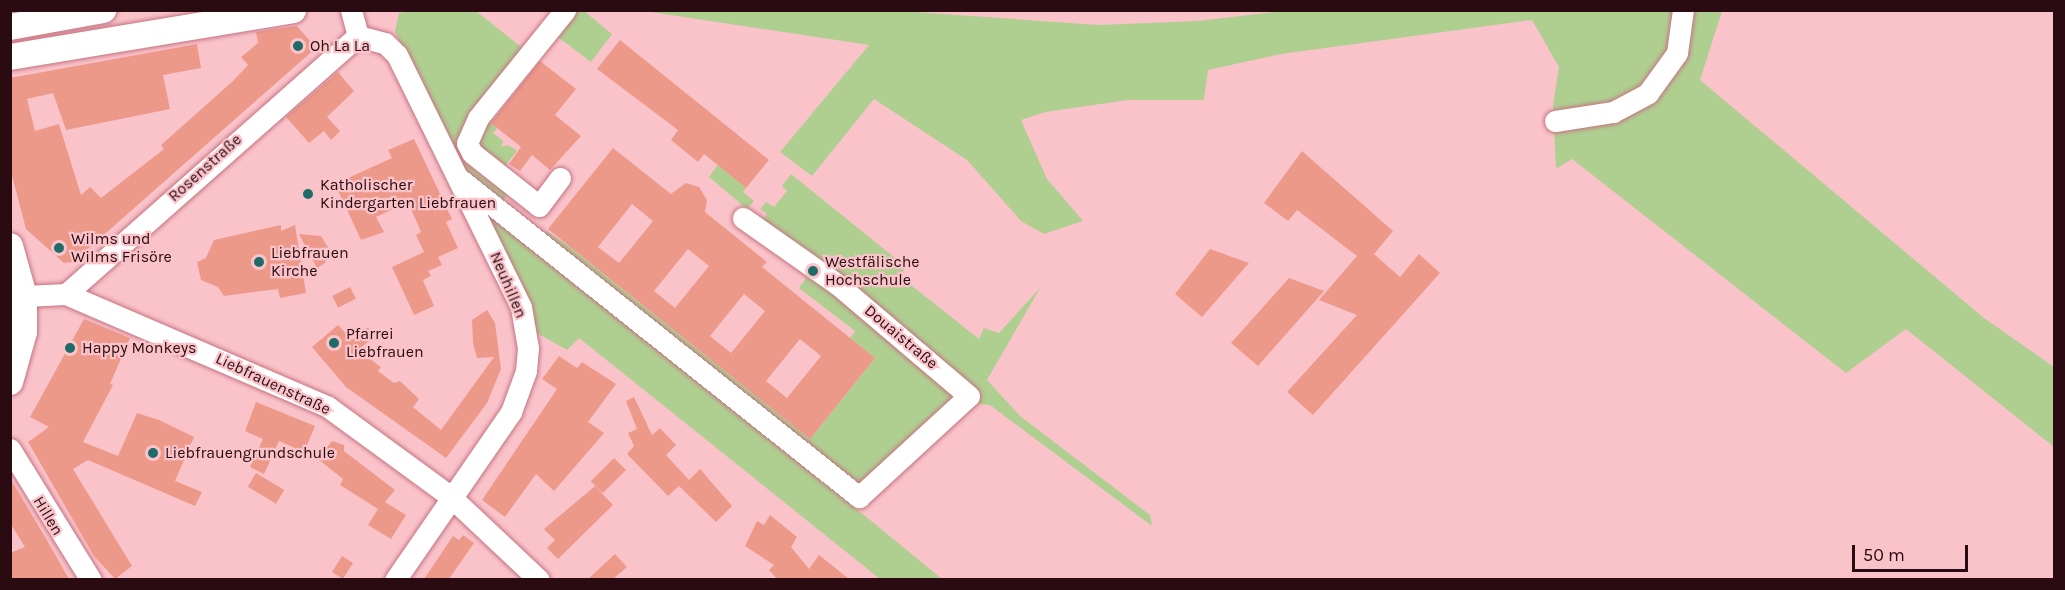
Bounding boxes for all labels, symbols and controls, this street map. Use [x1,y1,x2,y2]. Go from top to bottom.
place label: Oh La La [310,36,370,56]
marker: Oh La La [291,39,305,53]
street label: Rosenstraße [164,130,246,206]
place label: Katholischer Kindergarten Liebfrauen [320,175,496,213]
marker: Katholischer Kindergarten Liebfrauen [301,187,315,201]
place label: Wilms und Wilms Frisöre [71,229,172,267]
marker: Wilms und Wilms Frisöre [52,241,66,255]
place label: Liebfrauen Kirche [271,243,349,281]
street label: Neuhillen [485,249,531,321]
place label: Westfälische Hochschule [825,252,920,290]
marker: Liebfrauen Kirche [252,255,266,269]
marker: Westfälische Hochschule [806,264,820,278]
street label: Douaistraße [861,301,941,373]
place label: Pfarrei Liebfrauen [346,324,424,362]
marker: Pfarrei Liebfrauen [327,336,341,350]
place label: Happy Monkeys [82,338,196,358]
marker: Happy Monkeys [63,341,77,355]
street label: Liebfrauenstraße [212,349,334,419]
place label: Liebfrauengrundschule [165,443,335,463]
marker: Liebfrauengrundschule [146,446,160,460]
street label: Hillen [29,493,67,539]
scale bar [1855,533,1970,571]
text: 50 m [1863,544,1905,566]

